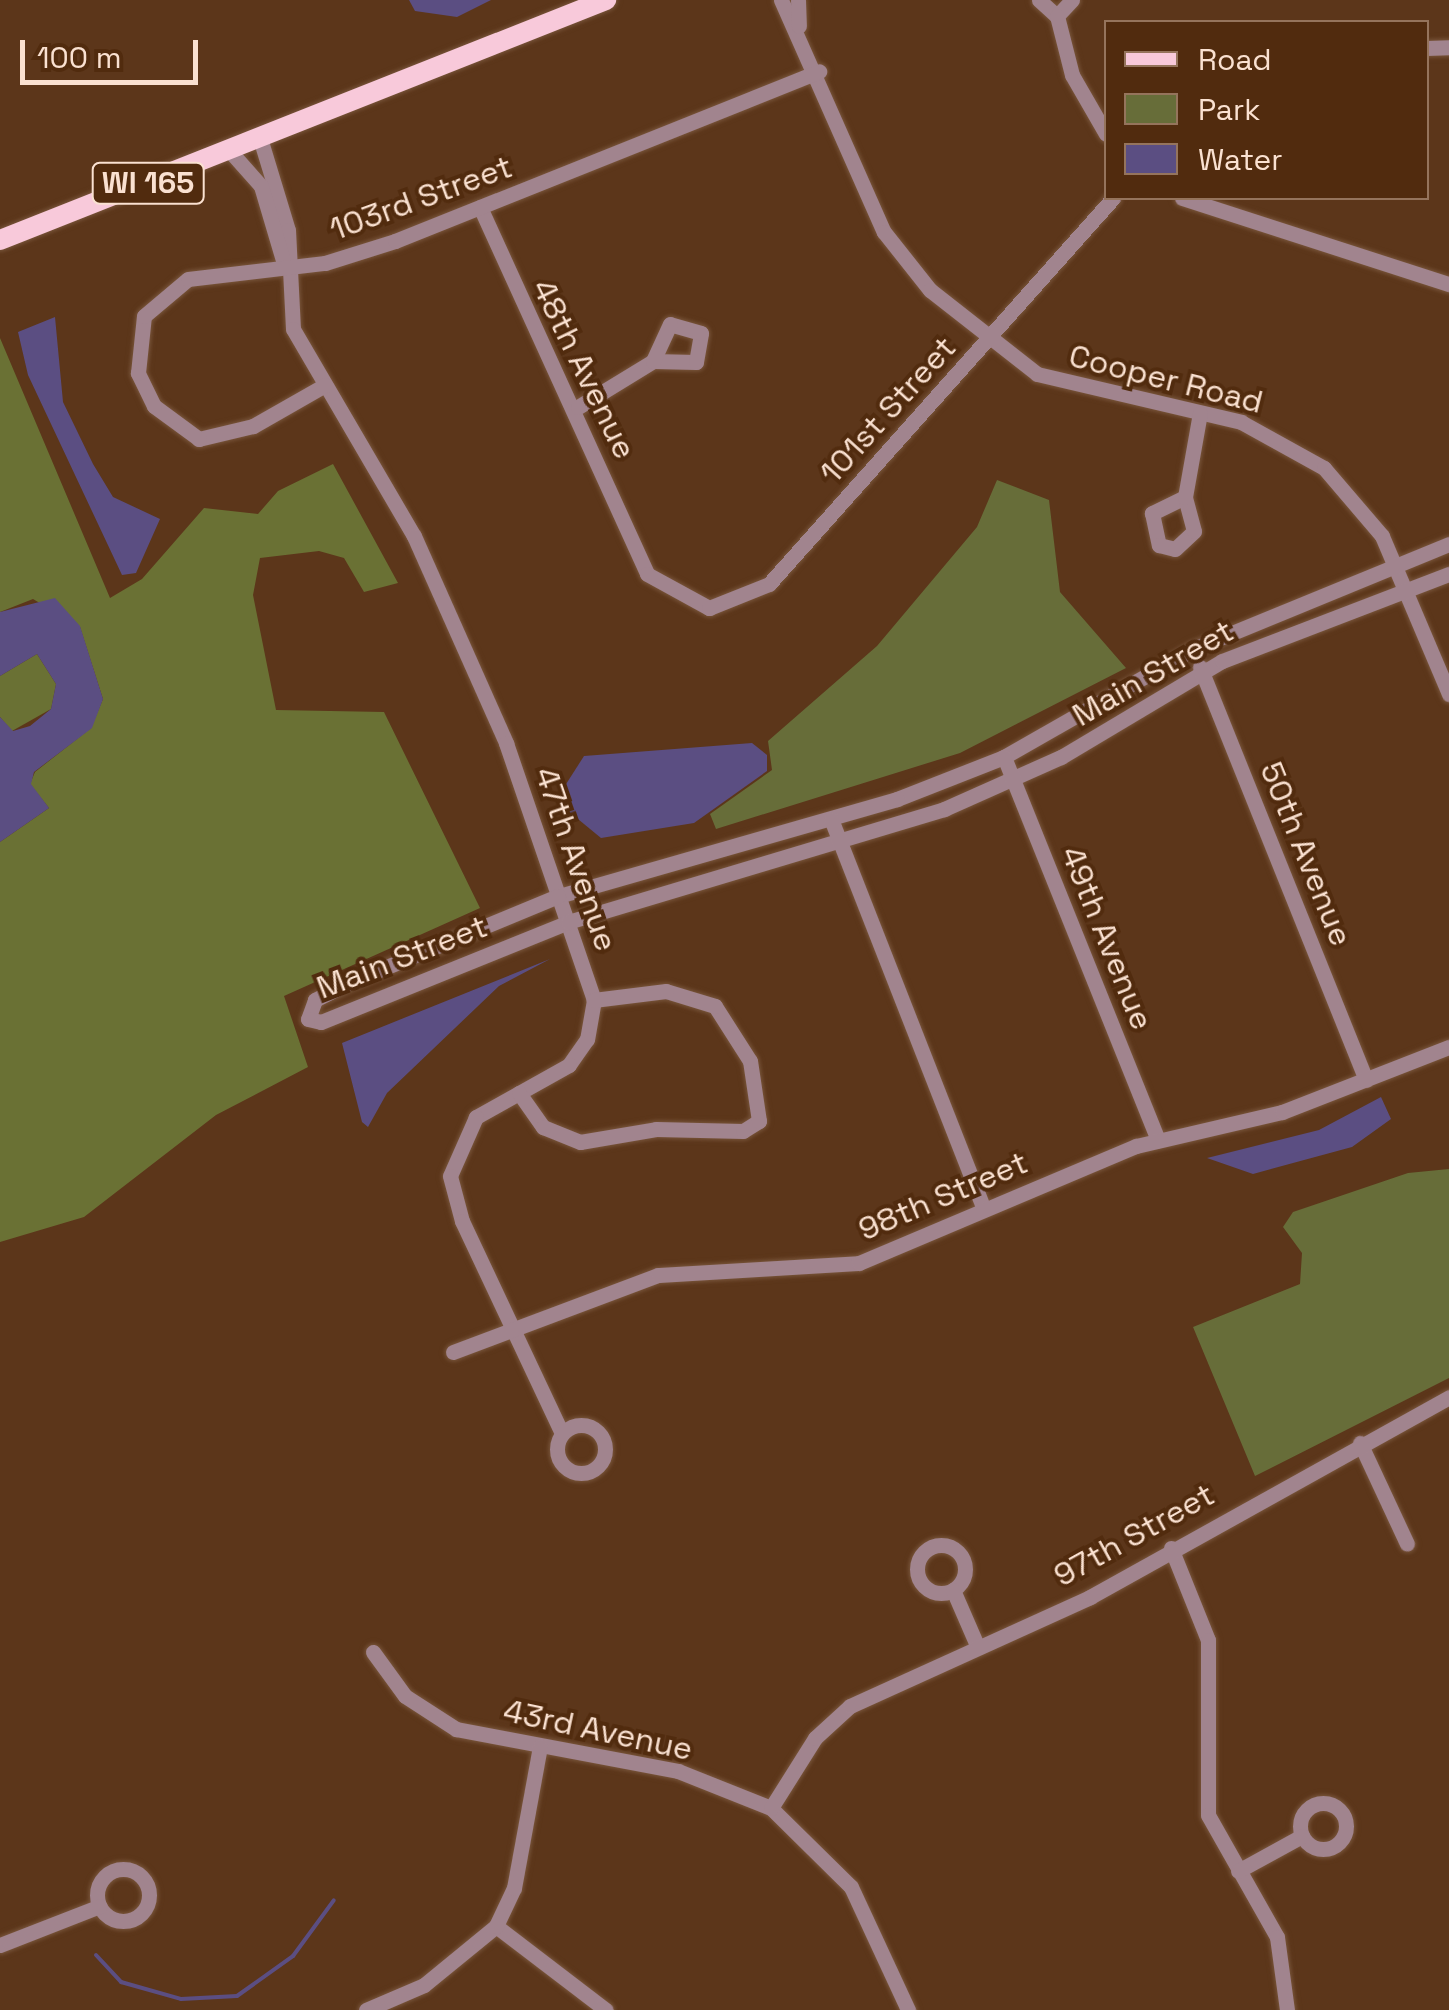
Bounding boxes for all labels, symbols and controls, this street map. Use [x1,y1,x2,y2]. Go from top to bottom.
scale bar [25,20,202,82]
legend [1104,20,1429,200]
text: 100 m [37,38,122,77]
text: Road [1198,40,1272,79]
text: Park [1198,90,1260,129]
text: Water [1198,140,1283,179]
street label: 103rd Street [325,147,517,249]
road number: WI 165 [90,158,206,208]
street label: 48th Avenue [524,273,644,465]
street label: 101st Street [812,329,964,491]
street label: Cooper Road [1065,336,1267,422]
street label: Main Street [1066,611,1240,735]
street label: 50th Avenue [1252,756,1360,952]
street label: 47th Avenue [526,762,626,956]
street label: 49th Avenue [1053,840,1161,1036]
street label: Main Street [311,907,493,1007]
street label: 98th Street [853,1143,1033,1249]
street label: 97th Street [1047,1475,1221,1595]
street label: 43rd Avenue [500,1691,696,1769]

